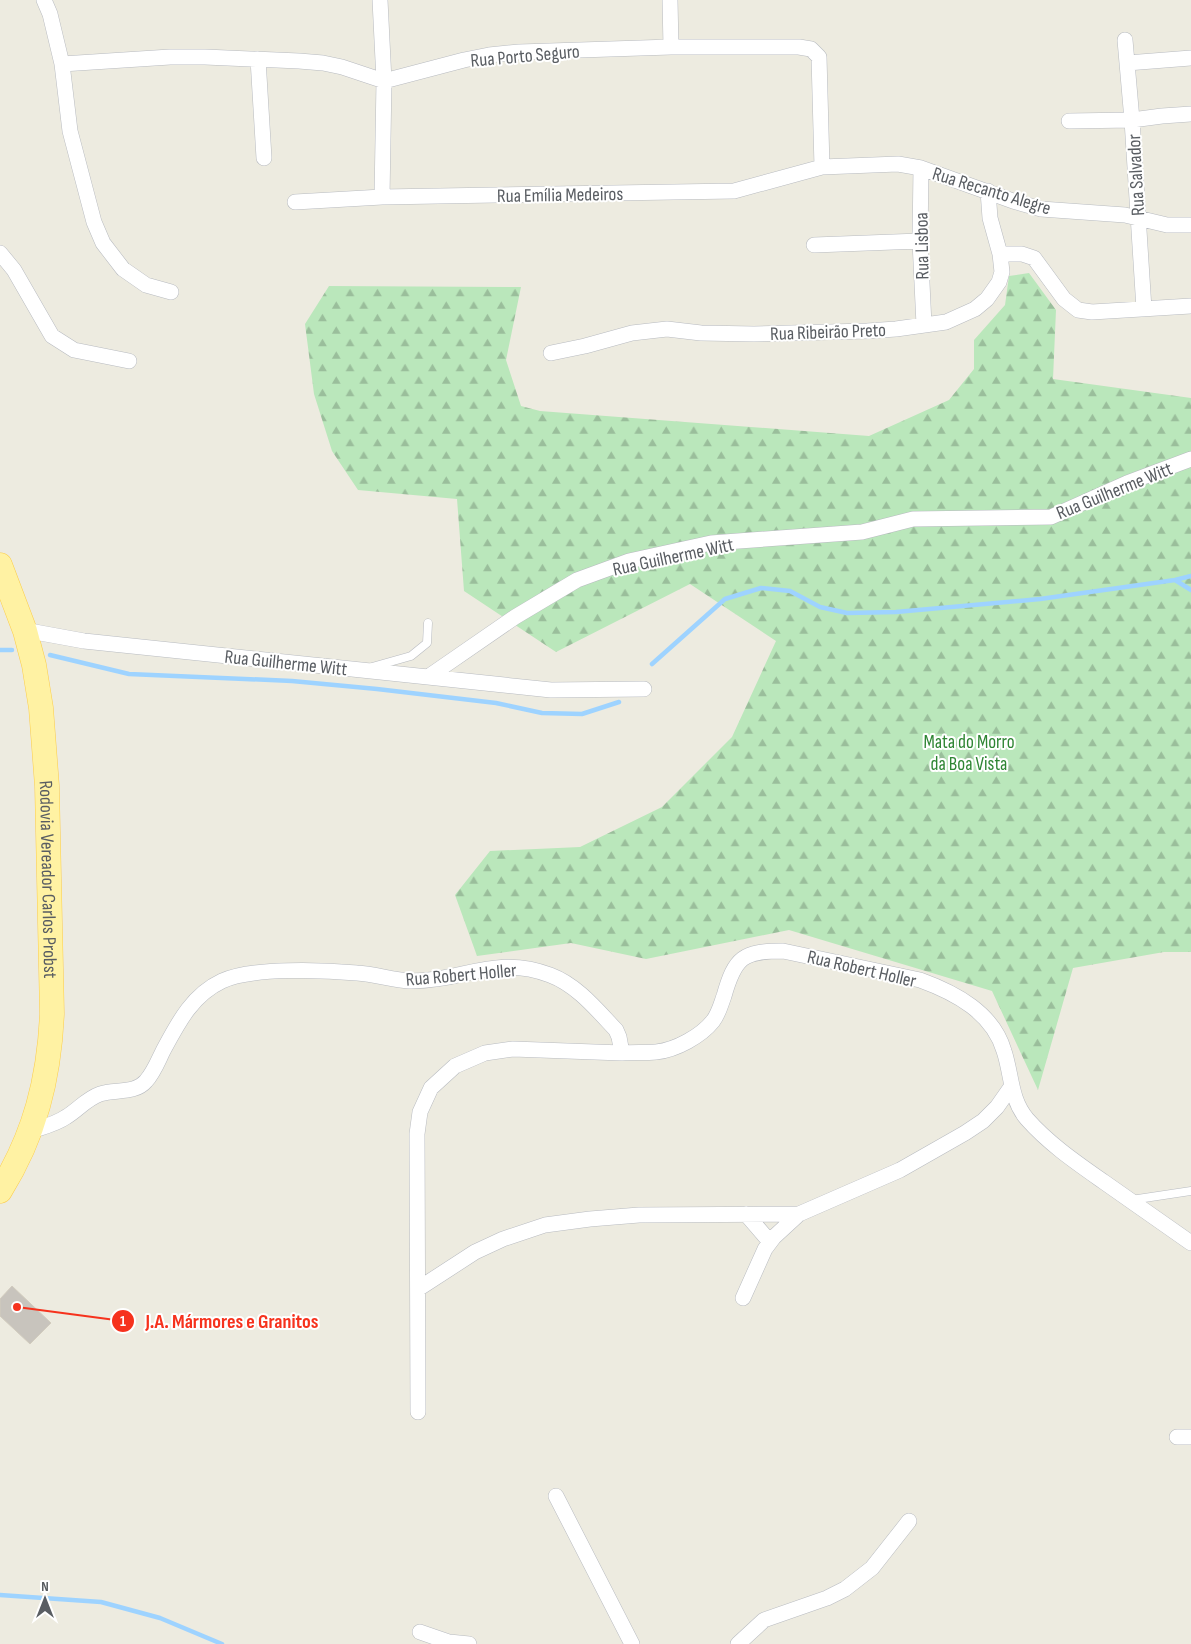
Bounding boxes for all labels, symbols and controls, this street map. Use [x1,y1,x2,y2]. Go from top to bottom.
street label: Rua Porto Seguro [470,40,581,73]
street label: Rua Salvador [1123,133,1150,216]
street label: Rua Recanto Alegre [930,163,1054,220]
street label: Rua Emília Medeiros [497,183,624,208]
street label: Rua Lisboa [910,212,935,280]
street label: Rua Ribeirão Preto [770,319,886,346]
street label: Rua Guilherme Witt [1053,458,1176,525]
street label: Rua Guilherme Witt [611,533,736,582]
street label: Rua Guilherme Witt [223,646,348,681]
park label: Mata do Morro da Boa Vista [923,731,1015,776]
street label: Rodovia Vereador Carlos Probst [34,780,61,979]
street label: Rua Robert Holler [805,946,919,993]
street label: Rua Robert Holler [405,959,518,992]
callout: J.A. Mármores e Granitos [111,1303,328,1338]
text: J.A. Mármores e Granitos [145,1310,319,1334]
text: 1 [120,1312,126,1331]
north arrow [20,1574,70,1624]
text: N [41,1578,49,1595]

